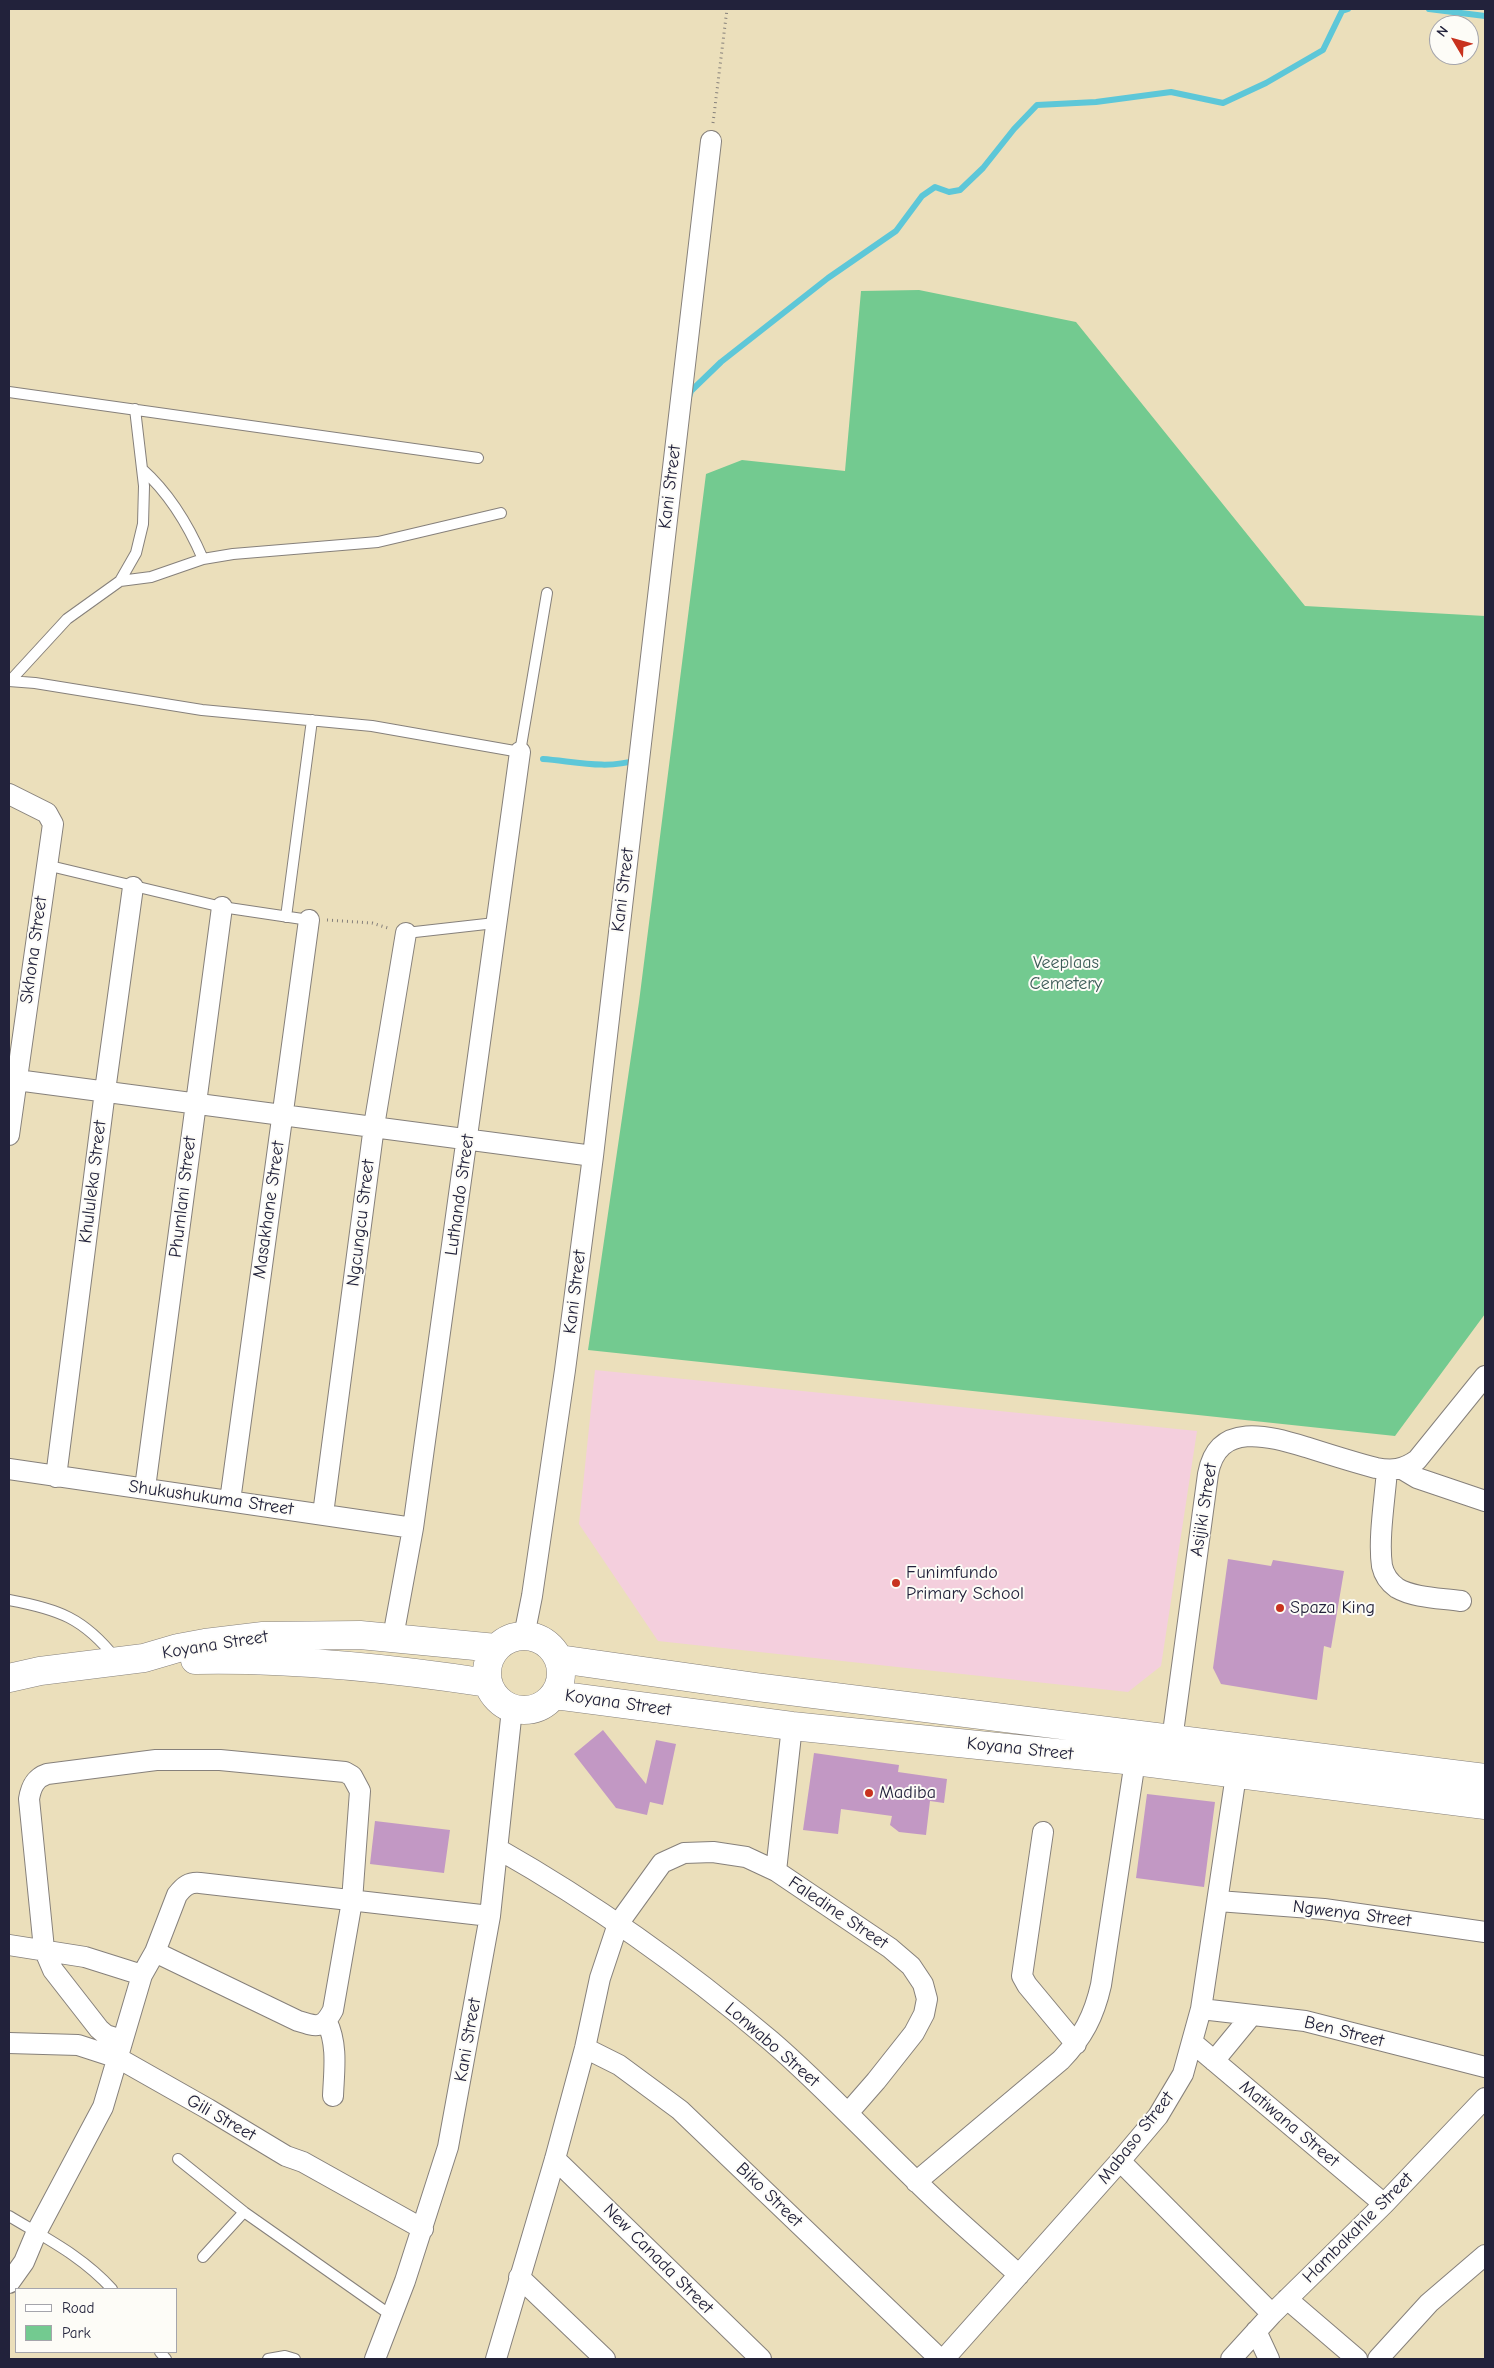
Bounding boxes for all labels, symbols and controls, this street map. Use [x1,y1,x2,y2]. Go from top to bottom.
north arrow [1429,15,1479,65]
text: N [1433,23,1452,40]
street label: Kani Street [654,444,686,530]
street label: Kani Street [607,847,639,933]
street label: Skhona Street [16,895,52,1005]
park label: Veeplaas Cemetery [1030,952,1102,994]
street label: Khululeka Street [75,1119,111,1245]
street label: Luthando Street [441,1133,479,1257]
street label: Phumlani Street [165,1135,201,1259]
street label: Masakhane Street [249,1140,289,1280]
street label: Ngcungcu Street [342,1158,380,1288]
street label: Kani Street [559,1249,591,1335]
street label: Asijiki Street [1186,1462,1222,1558]
street label: Shukushukuma Street [127,1476,295,1520]
place label: Funimfundo Primary School [906,1562,1024,1605]
marker: Funimfundo Primary School [890,1577,902,1589]
place label: Spaza King [1290,1597,1375,1619]
marker: Spaza King [1274,1602,1286,1614]
street label: Koyana Street [161,1626,269,1664]
street label: Koyana Street [564,1685,672,1721]
street label: Koyana Street [966,1733,1074,1765]
place label: Madiba [879,1782,936,1804]
marker: Madiba [863,1787,875,1799]
street label: Faledine Street [784,1872,892,1954]
street label: Ngwenya Street [1292,1896,1412,1932]
street label: Kani Street [450,1997,486,2083]
street label: Lonwabo Street [720,1998,824,2092]
street label: Ben Street [1302,2012,1386,2052]
street label: Matiwana Street [1235,2076,1343,2172]
street label: Mabaso Street [1093,2087,1179,2189]
street label: Gili Street [183,2090,259,2146]
street label: Biko Street [731,2158,807,2232]
street label: Hambakahle Street [1298,2168,1418,2288]
street label: New Canada Street [598,2199,718,2319]
legend [15,2288,178,2353]
text: Road [62,2299,94,2317]
text: Park [62,2324,91,2342]

